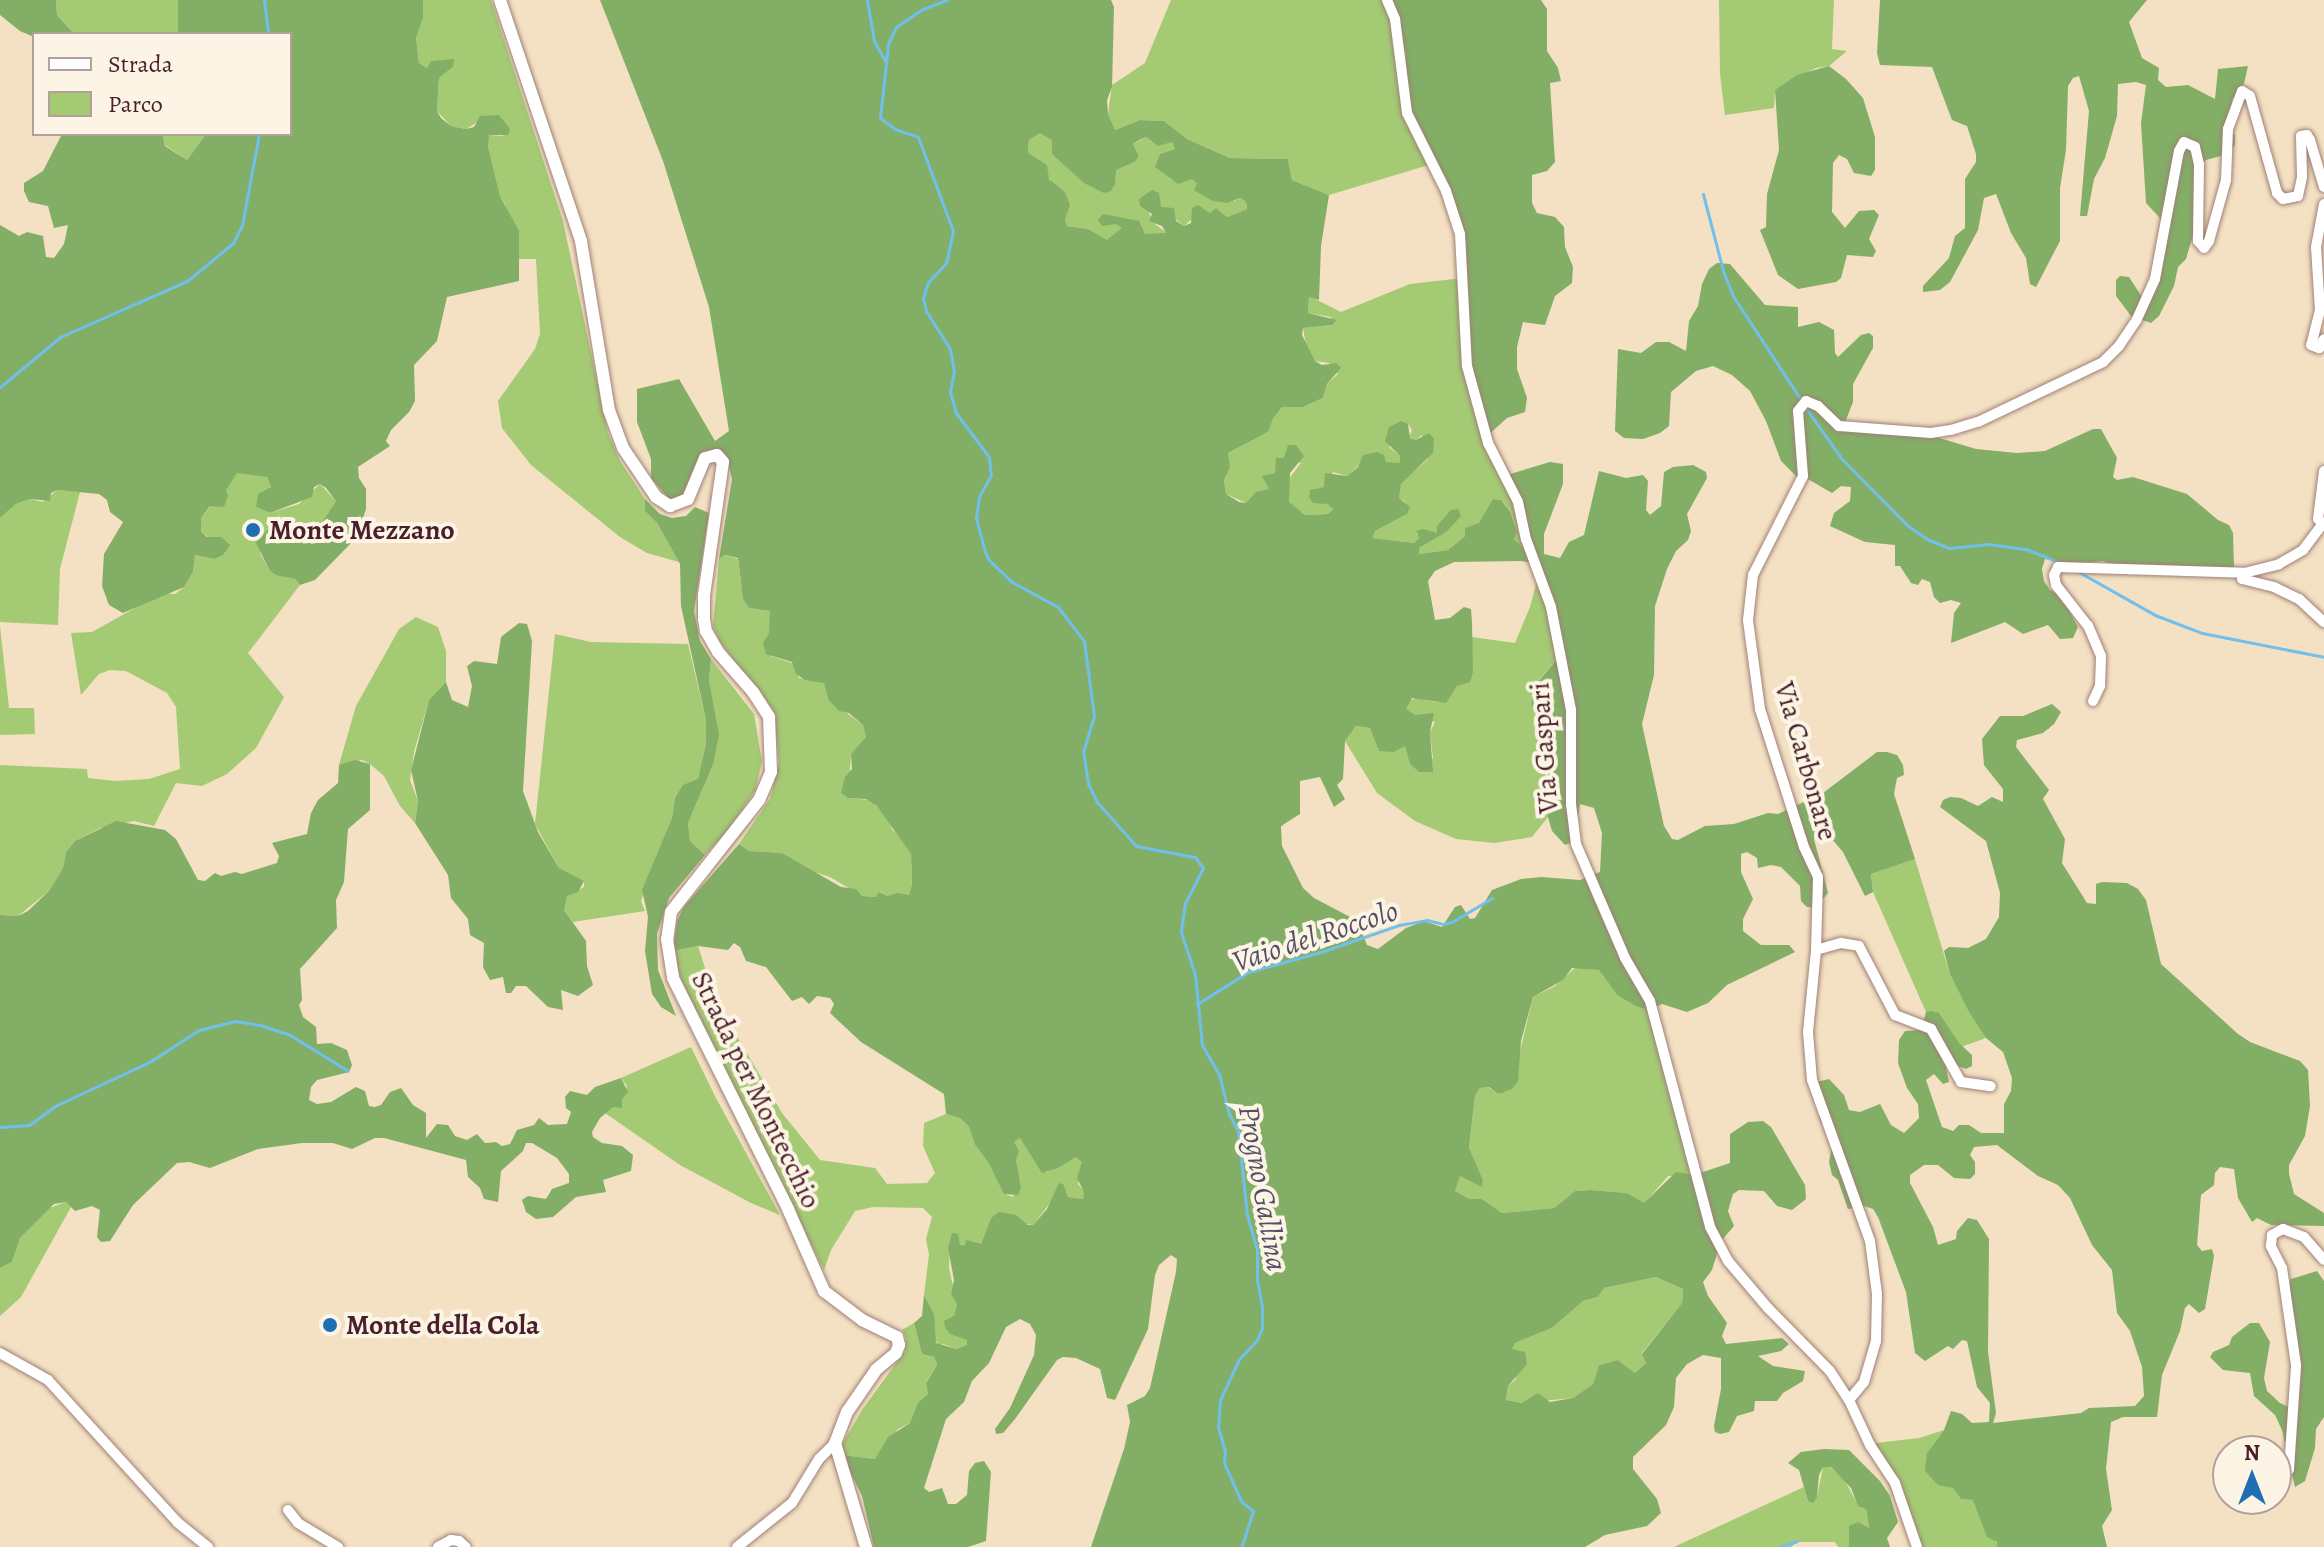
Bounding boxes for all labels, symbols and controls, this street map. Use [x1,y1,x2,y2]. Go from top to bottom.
legend [32,32,292,136]
text: Strada [108,48,173,80]
text: Parco [108,88,163,120]
place label: Monte Mezzano [269,513,455,547]
marker: Monte Mezzano [244,521,262,539]
street label: Via Carbonare [1767,678,1845,844]
street label: Via Gaspari [1523,681,1565,815]
water label: Vaio del Roccolo [1228,892,1402,980]
street label: Strada per Montecchio [684,966,828,1214]
water label: Progno Gallina [1231,1102,1295,1274]
place label: Monte della Cola [346,1308,540,1342]
marker: Monte della Cola [321,1316,339,1334]
north arrow [2212,1435,2292,1515]
text: N [2244,1438,2260,1468]

